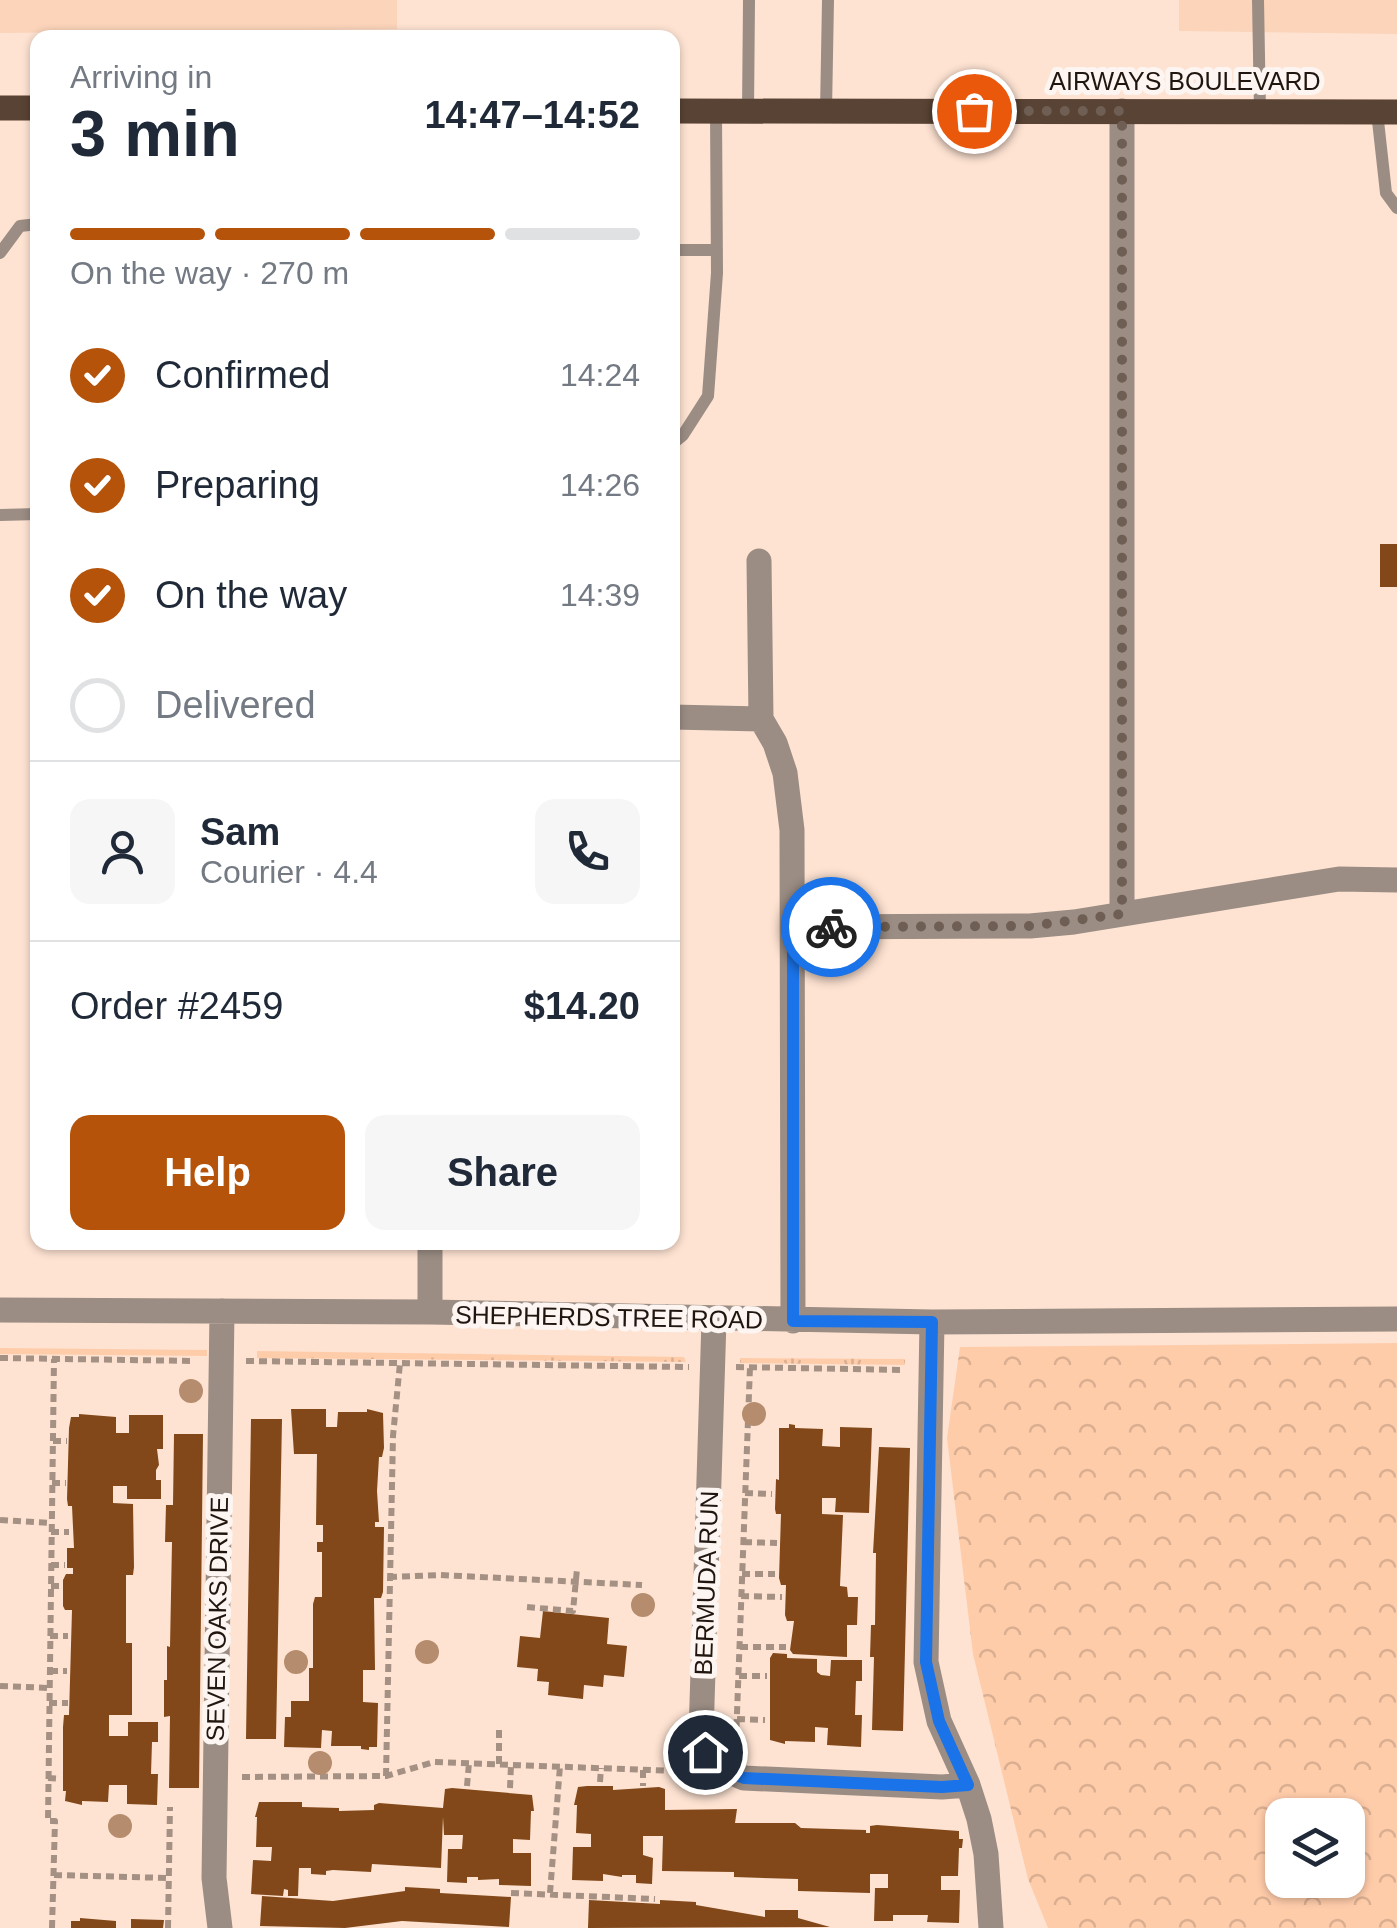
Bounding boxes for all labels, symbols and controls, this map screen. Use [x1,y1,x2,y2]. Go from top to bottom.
text: Arriving in [70,59,212,95]
street label: AIRWAYS BOULEVARD [1049,67,1321,95]
pin [932,69,1017,154]
icon: bag [947,84,1002,139]
text: 14:47–14:52 [424,94,640,136]
text: 3 min [70,97,240,170]
text: On the way · 270 m [70,255,349,291]
icon: check [70,348,125,403]
text: Confirmed [155,354,330,396]
text: 14:24 [560,357,640,393]
icon: check [70,458,125,513]
text: Preparing [155,464,320,506]
text: 14:26 [560,467,640,503]
icon: check [70,568,125,623]
text: On the way [155,574,347,616]
text: 14:39 [560,577,640,613]
text: Delivered [155,684,316,726]
button: person [70,799,175,904]
button: phone [535,799,640,904]
text: Sam [200,811,280,853]
text: Courier · 4.4 [200,854,378,890]
courier [781,877,881,977]
icon: bike [804,900,859,955]
text: Order #2459 [70,985,283,1027]
text: $14.20 [524,985,640,1027]
button: Help [70,1115,345,1230]
button: Share [365,1115,640,1230]
street label: SHEPHERDS TREE ROAD [455,1300,763,1334]
street label: BERMUDA RUN [689,1490,723,1676]
street label: SEVEN OAKS DRIVE [201,1497,233,1741]
pin [663,1710,748,1795]
icon: home [678,1725,733,1780]
map controls [1265,1798,1365,1898]
button: layers [1265,1798,1365,1898]

